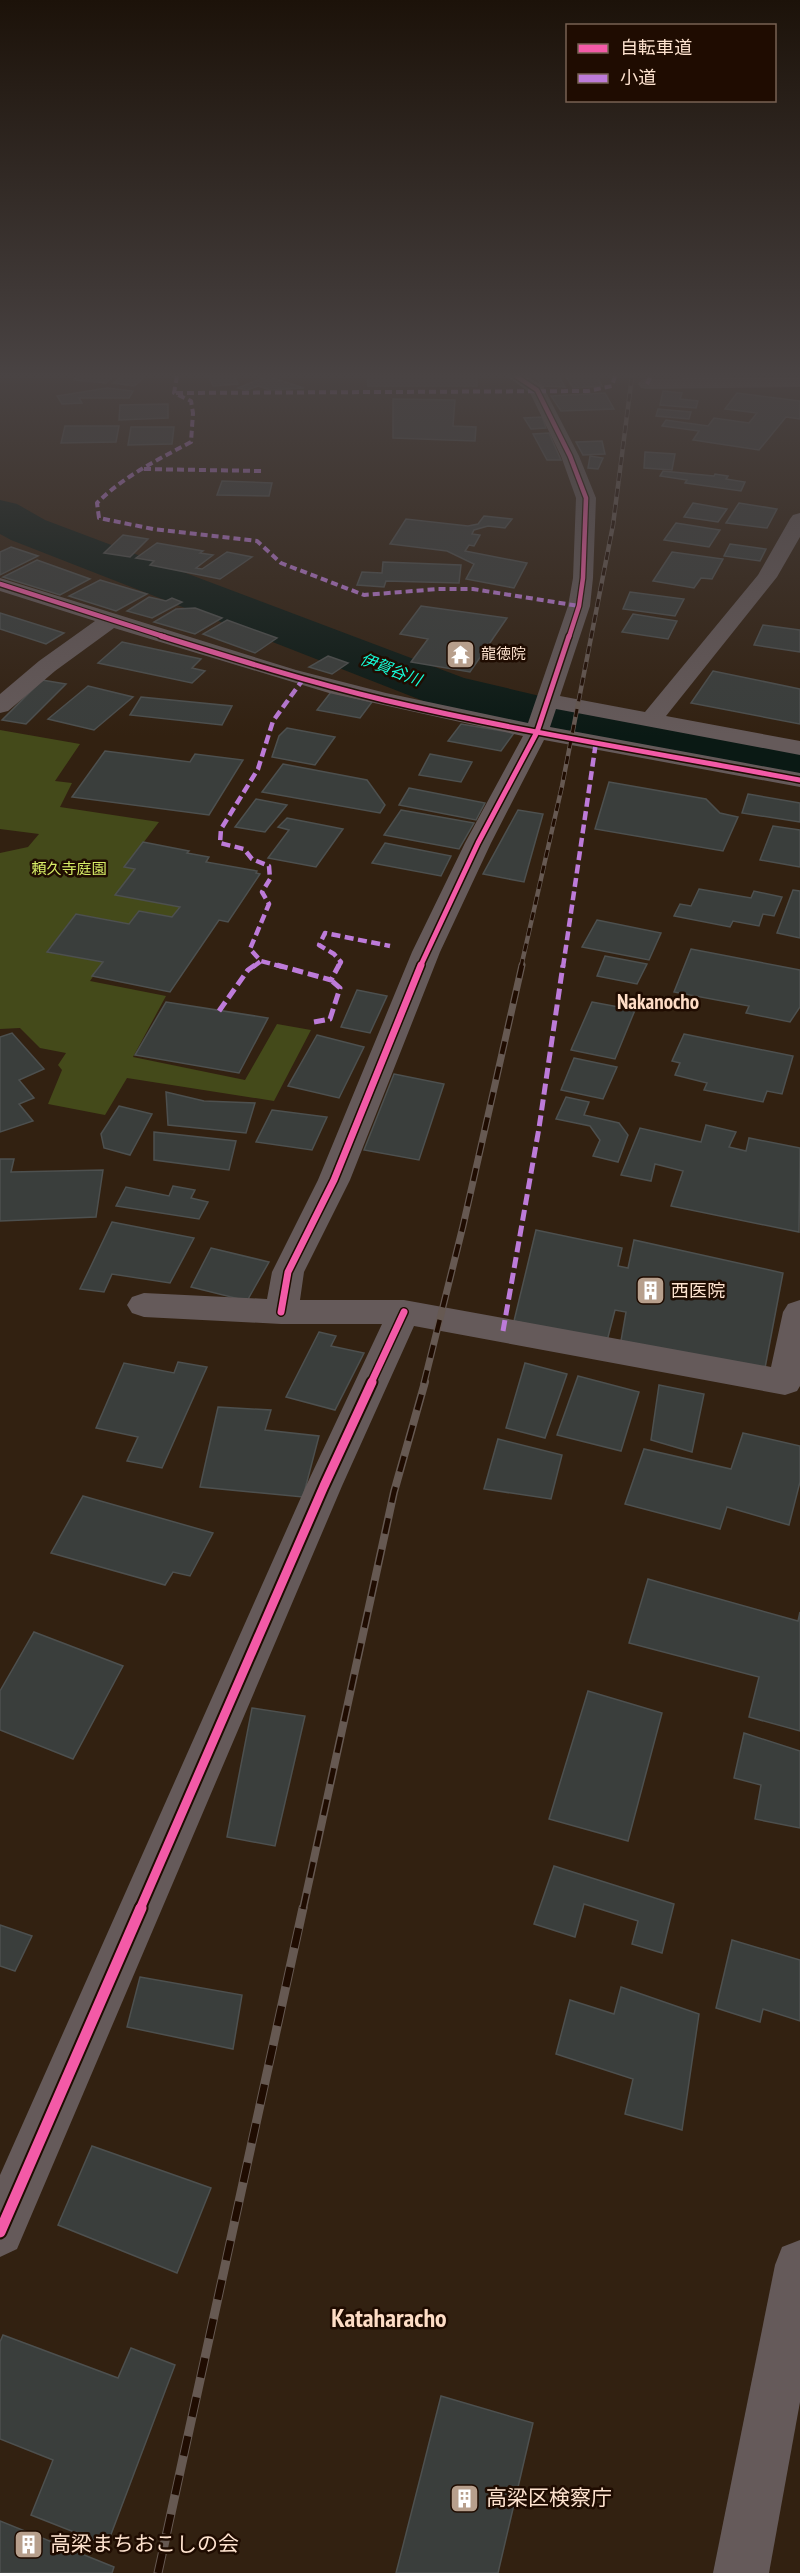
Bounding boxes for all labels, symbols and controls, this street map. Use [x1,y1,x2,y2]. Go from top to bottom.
legend [566,24,776,102]
text: 自転車道 [620,36,692,59]
text: 小道 [620,66,656,89]
temple icon: 龍徳院 [444,638,476,670]
place label: 龍徳院 [481,644,526,663]
water label: 伊賀谷川 [358,648,426,691]
park label: 頼久寺庭園 [31,859,107,878]
district label: Nakanocho [617,988,699,1015]
building icon: 西医院 [634,1275,666,1307]
place label: 西医院 [671,1279,725,1302]
district label: Kataharacho [331,2301,447,2334]
building icon: 高梁区検察庁 [449,2482,481,2514]
place label: 高梁区検察庁 [486,2484,612,2511]
building icon: 高梁まちおこしの会 [13,2528,45,2560]
place label: 高梁まちおこしの会 [50,2530,239,2557]

